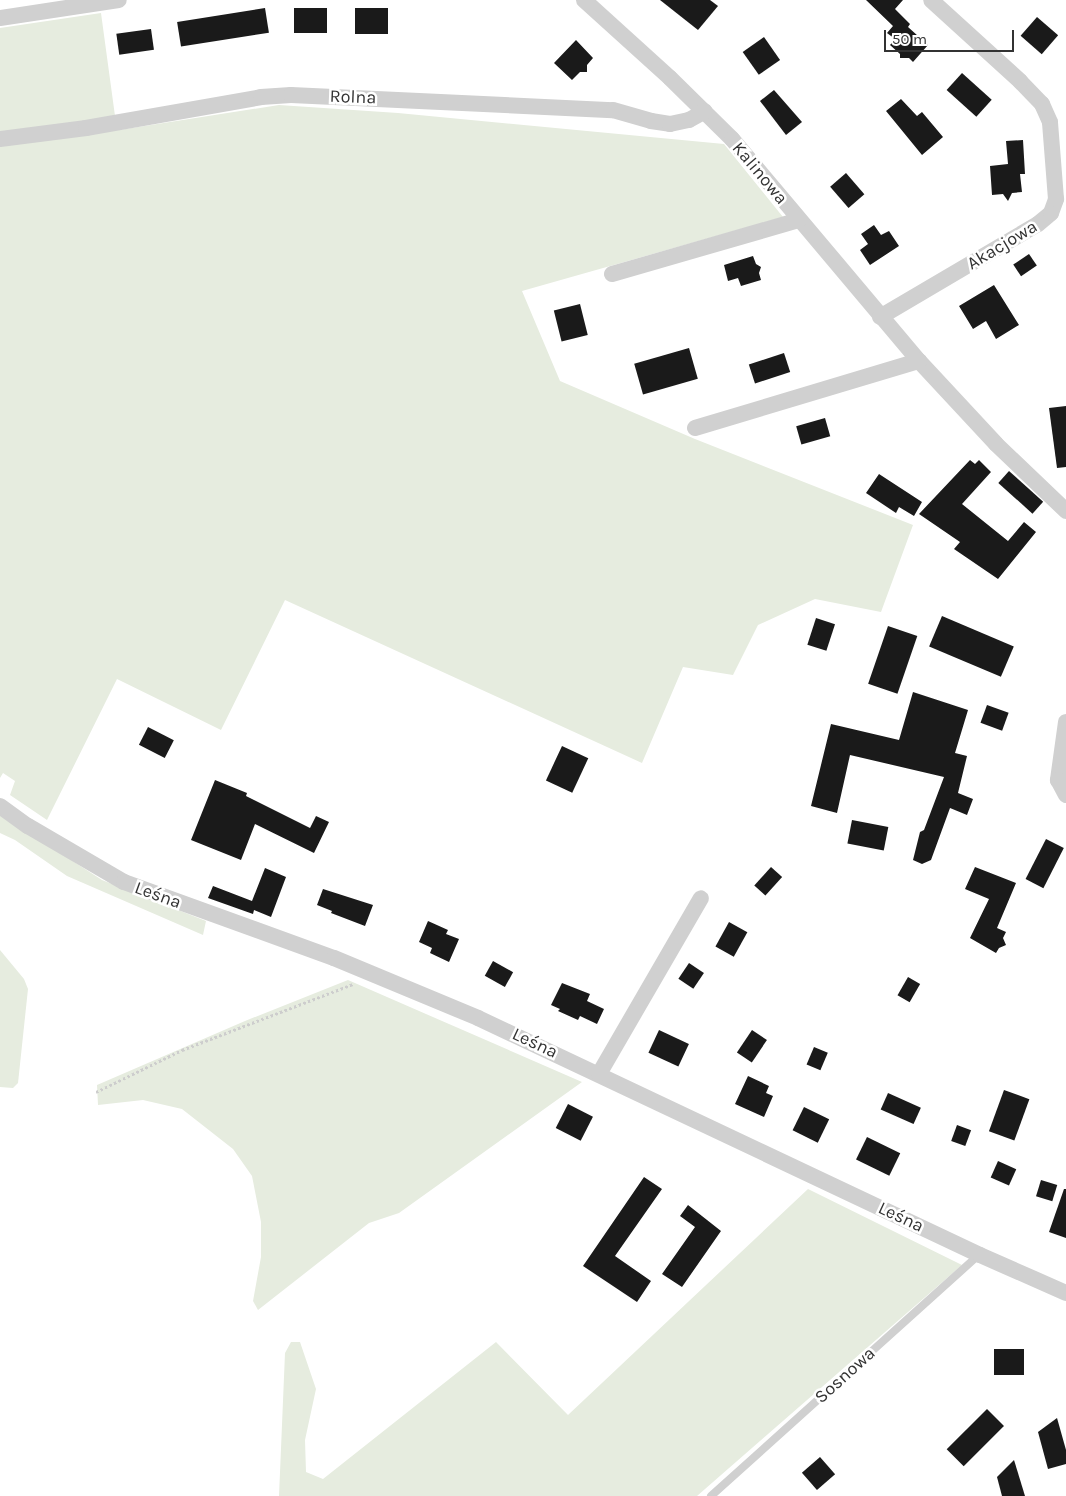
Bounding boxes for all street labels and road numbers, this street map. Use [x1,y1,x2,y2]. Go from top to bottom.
street label: Rolna [329,85,377,109]
street label: Kalinowa [728,137,792,209]
street label: Akacjowa [963,216,1041,274]
street label: Leśna [132,877,184,913]
street label: Leśna [509,1023,561,1063]
street label: Leśna [875,1197,927,1237]
street label: Sosnowa [810,1342,880,1408]

